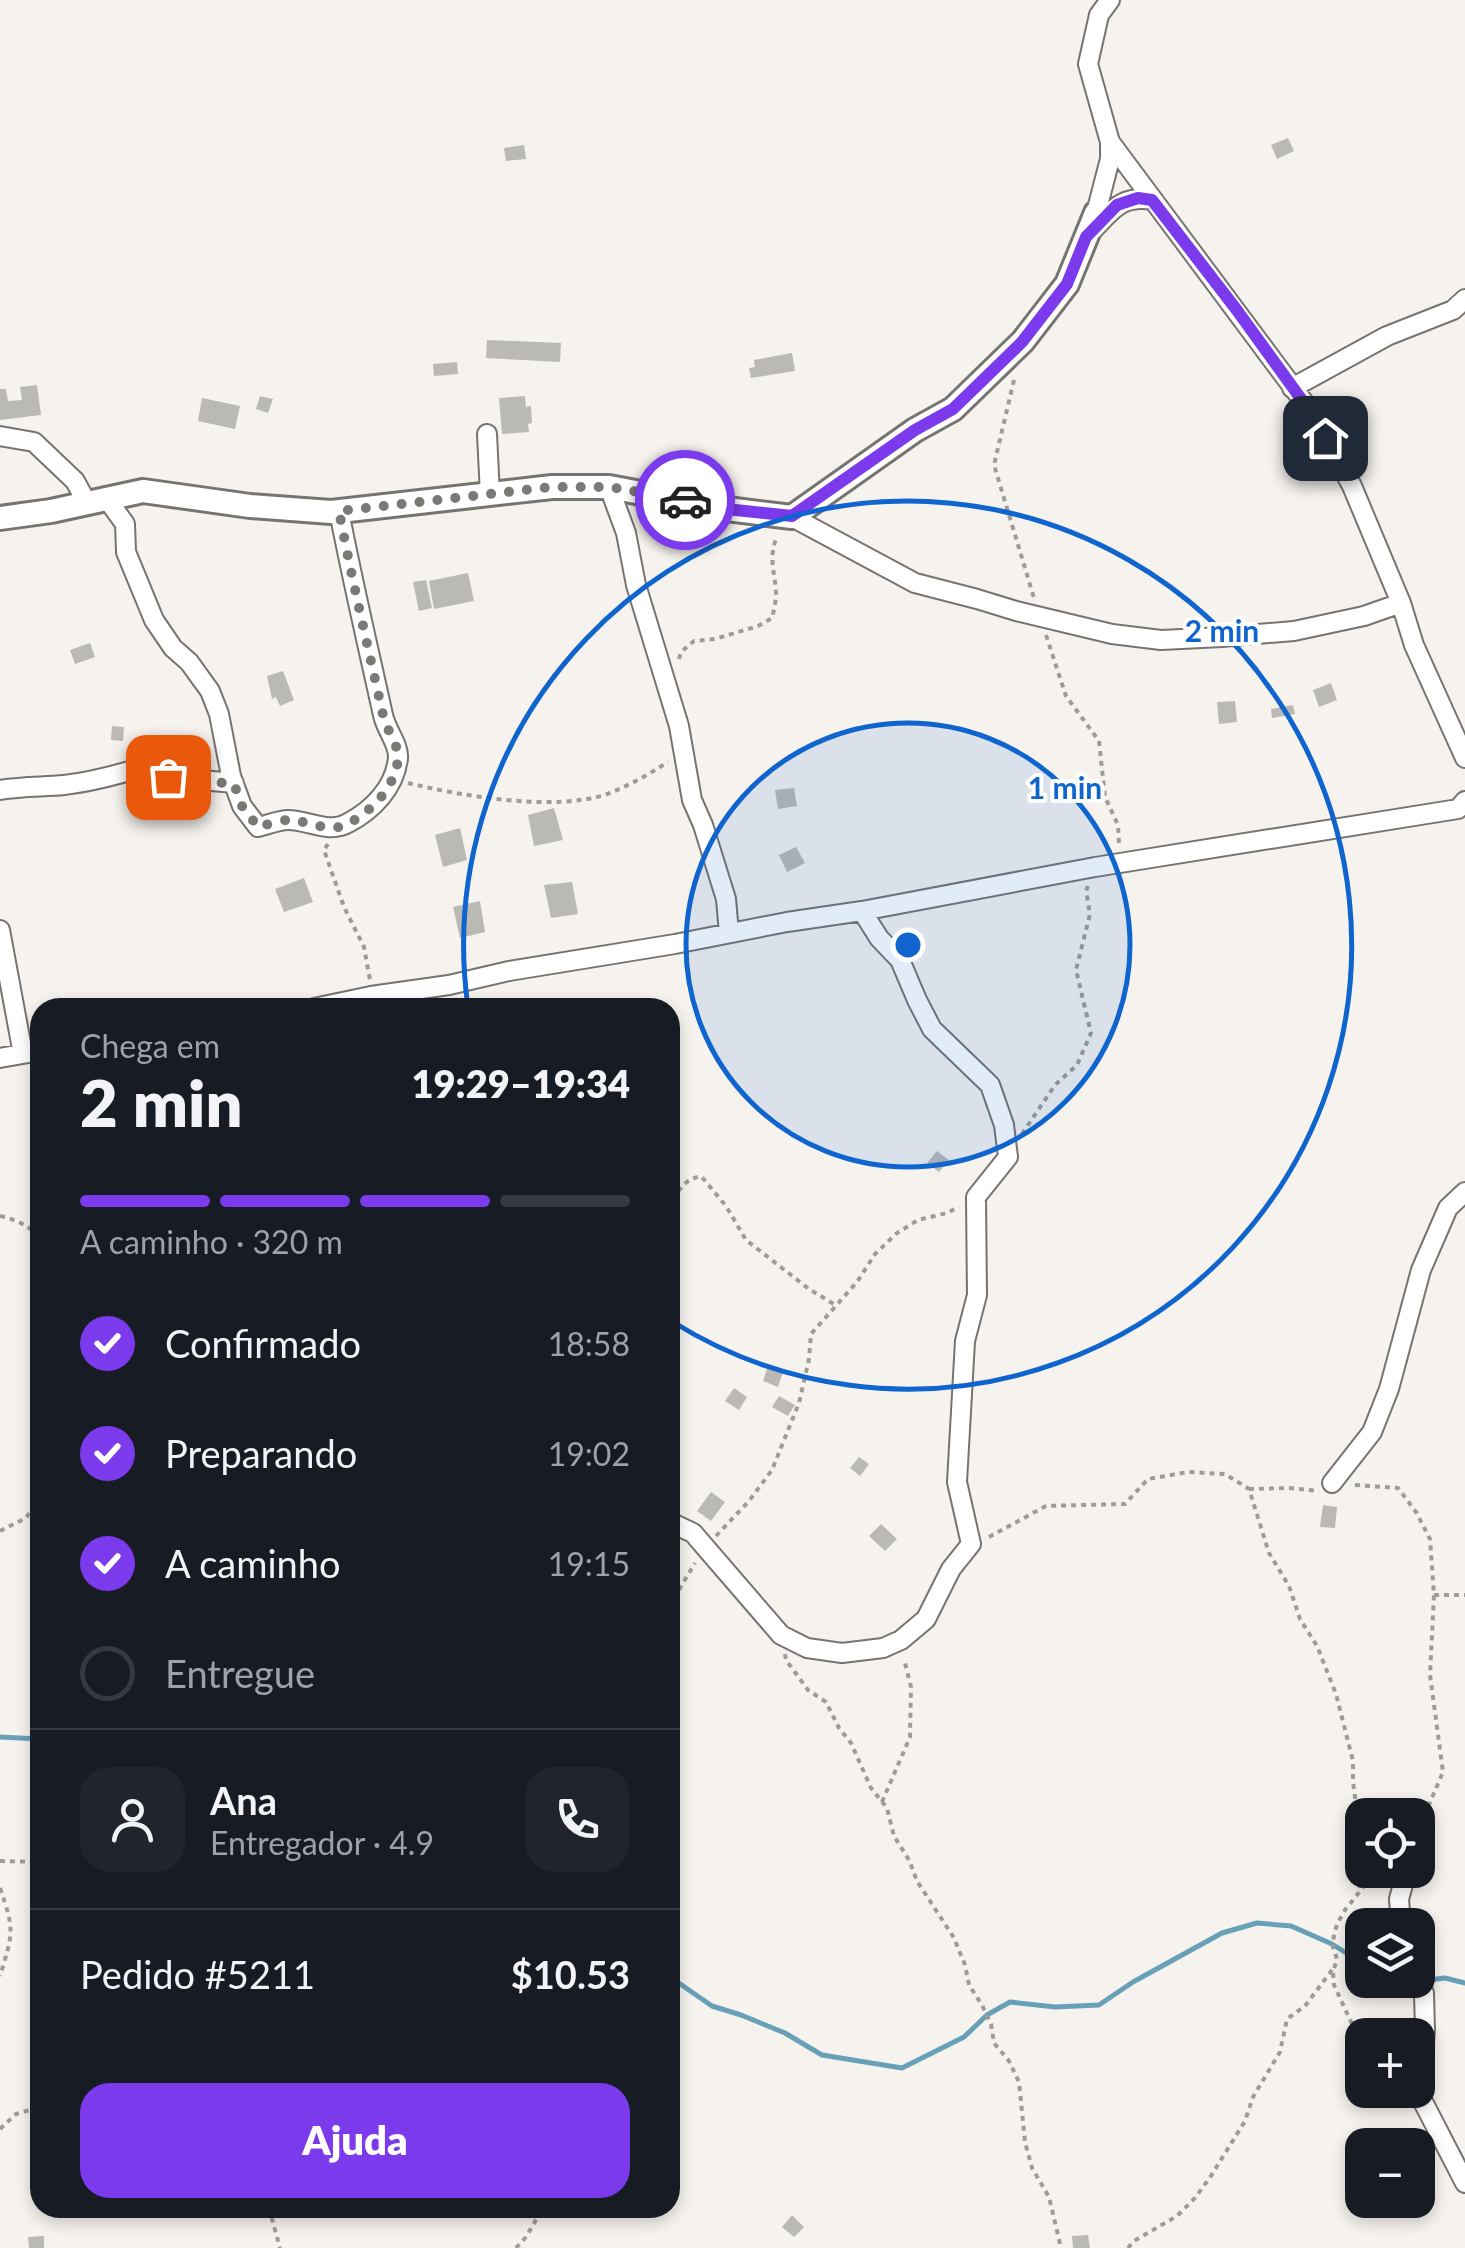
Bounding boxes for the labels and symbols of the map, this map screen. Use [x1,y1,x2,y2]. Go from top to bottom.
pin [1283,396,1368,481]
courier [635,450,735,550]
text: 2 min [1185,612,1259,648]
pin [126,735,211,820]
text: 1 min [1028,769,1102,805]
centre of rings [890,927,926,963]

